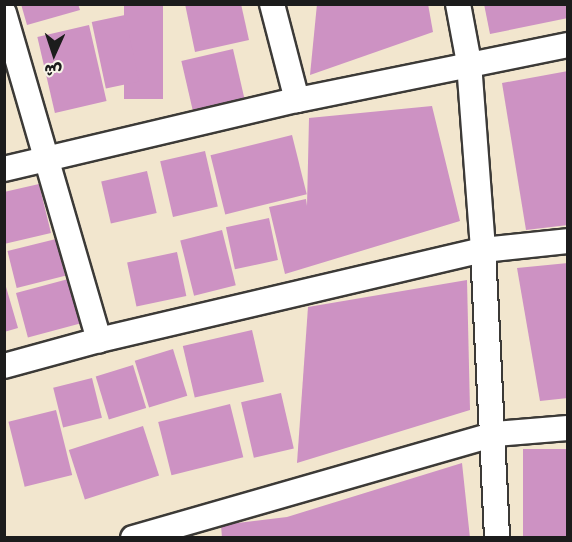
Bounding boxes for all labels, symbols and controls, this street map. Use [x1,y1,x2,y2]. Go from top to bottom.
north arrow [24,24,84,84]
text: ش [44,60,62,84]

